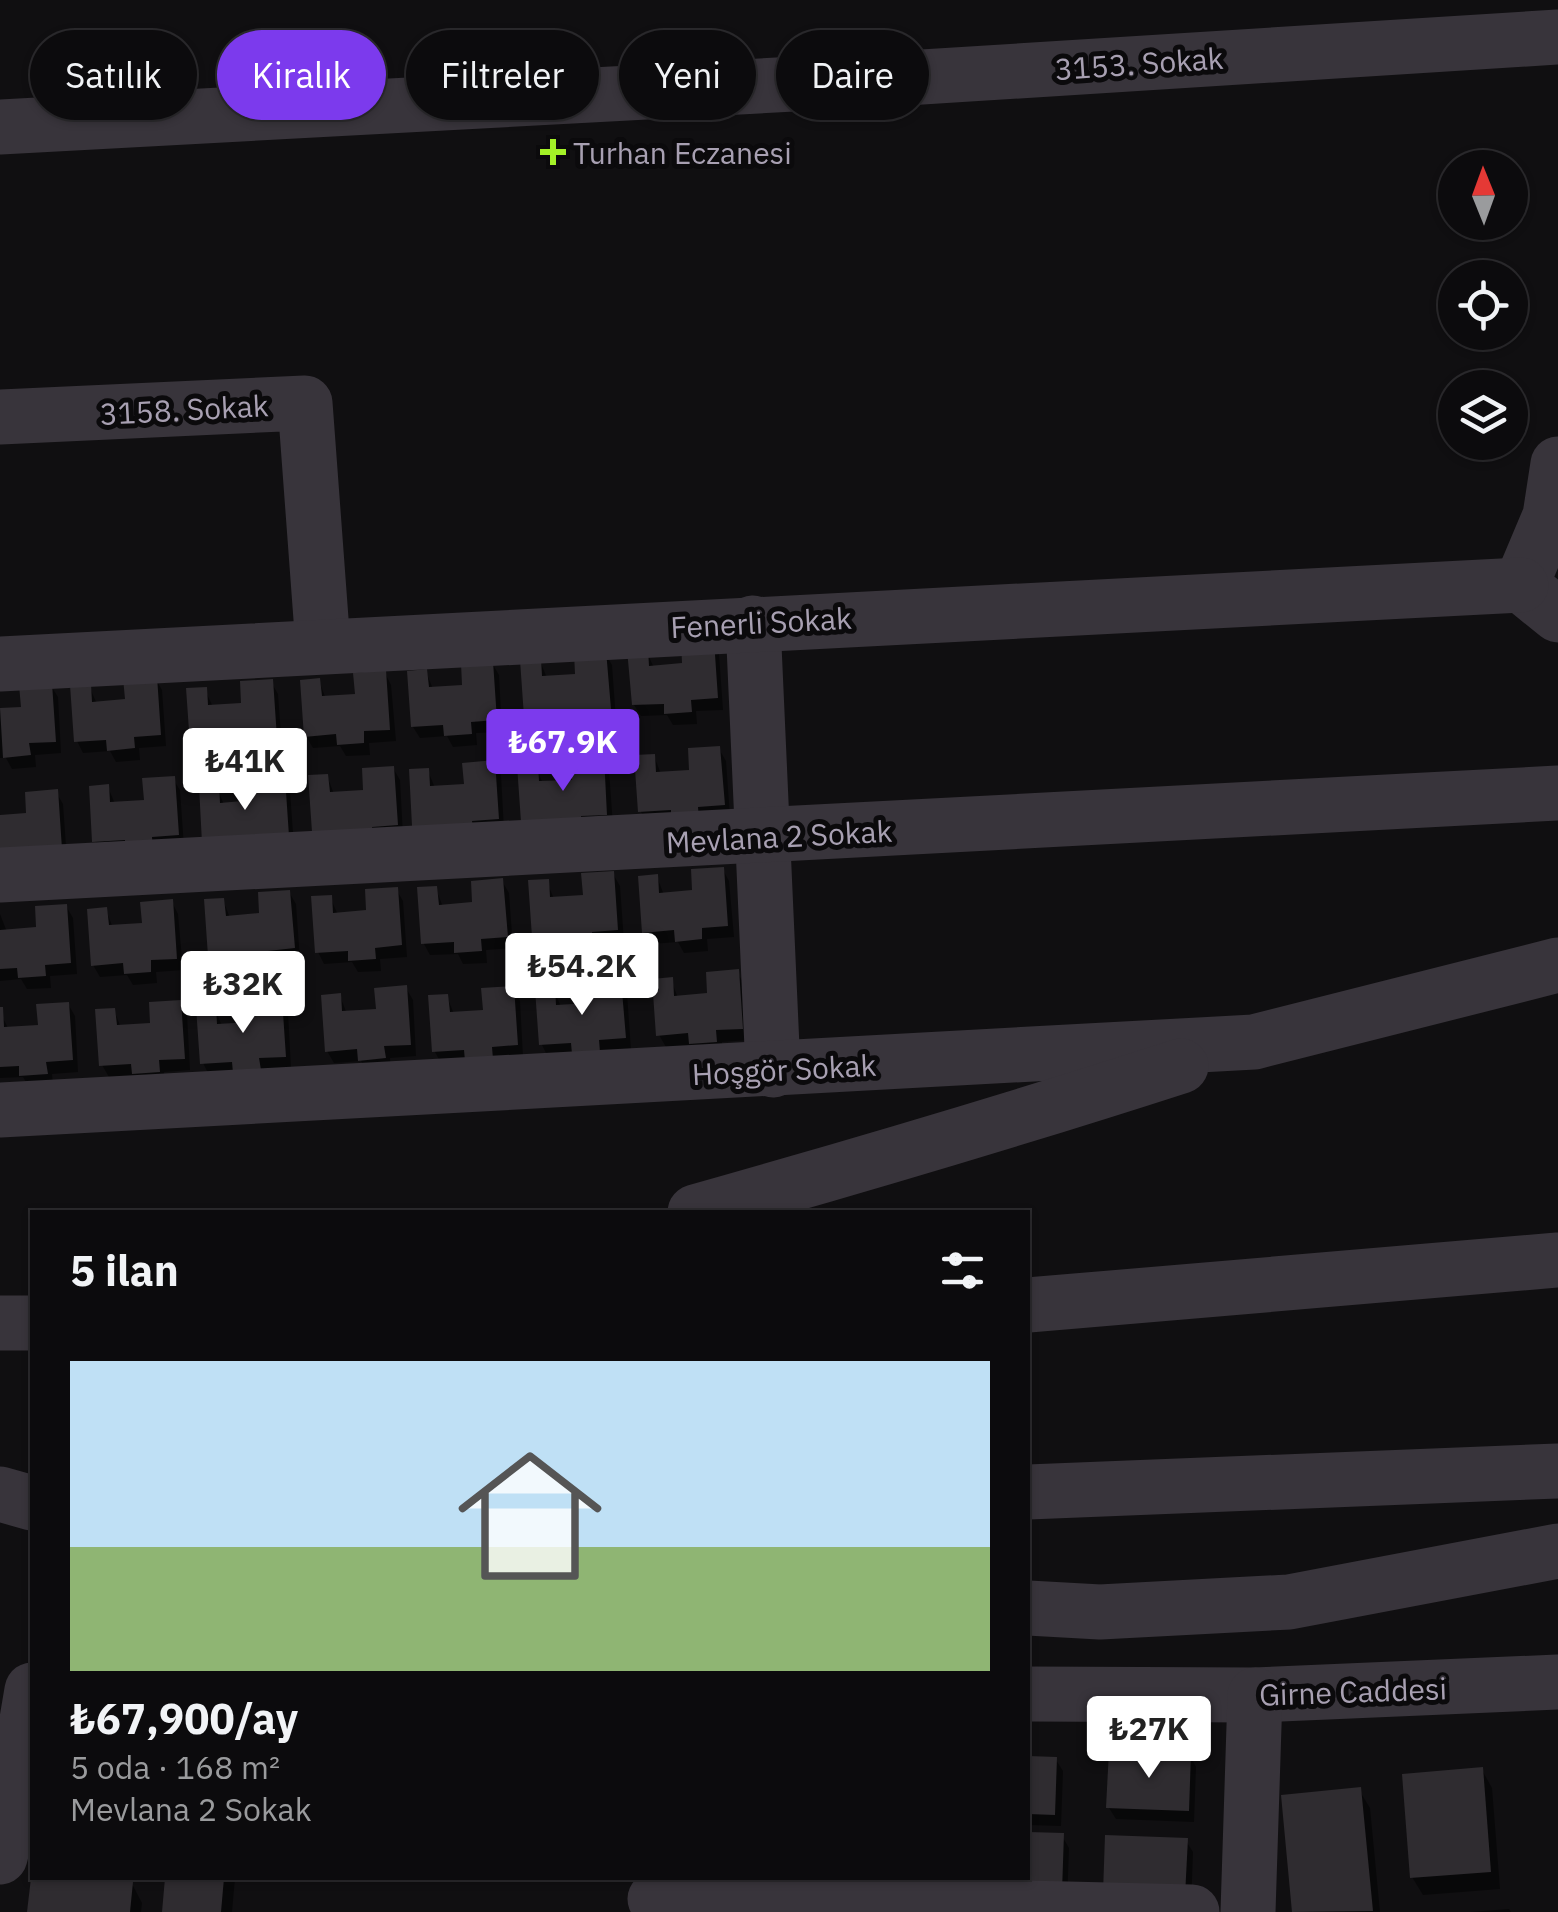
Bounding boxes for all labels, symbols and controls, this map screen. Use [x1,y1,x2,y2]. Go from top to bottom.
chip: Satılık [30,30,197,120]
chip: Kiralık [217,30,386,120]
chip: Filtreler [406,30,599,120]
chip: Yeni [619,30,756,120]
chip: Daire [776,30,929,120]
street label: 3153. Sokak [1053,38,1225,88]
place label: Turhan Eczanesi [573,133,792,172]
marker: Turhan Eczanesi [542,141,564,163]
north arrow [1438,150,1528,240]
map controls [1438,150,1528,460]
button: locate [1438,260,1528,350]
button: layers [1438,370,1528,460]
street label: 3158. Sokak [99,385,270,433]
street label: Fenerli Sokak [669,598,853,646]
pin: ₺67.9K [482,709,644,794]
text: ₺67.9K [508,720,618,762]
pin: ₺41K [186,728,304,813]
text: ₺41K [205,739,285,781]
street label: Mevlana 2 Sokak [665,811,893,861]
pin: ₺54.2K [501,933,663,1018]
text: ₺54.2K [527,944,637,986]
pin: ₺32K [184,951,302,1036]
text: ₺32K [203,962,283,1004]
street label: Hoşgör Sokak [691,1045,877,1093]
text: 5 ilan [70,1243,179,1298]
icon: filters [935,1243,990,1298]
icon: home [440,1426,620,1606]
street label: Girne Caddesi [1258,1668,1448,1714]
text: ₺67,900/ay [70,1691,298,1746]
pin: ₺27K [1090,1696,1208,1781]
text: ₺27K [1109,1707,1189,1749]
text: 5 oda · 168 m² [70,1746,280,1788]
text: Mevlana 2 Sokak [70,1788,312,1830]

